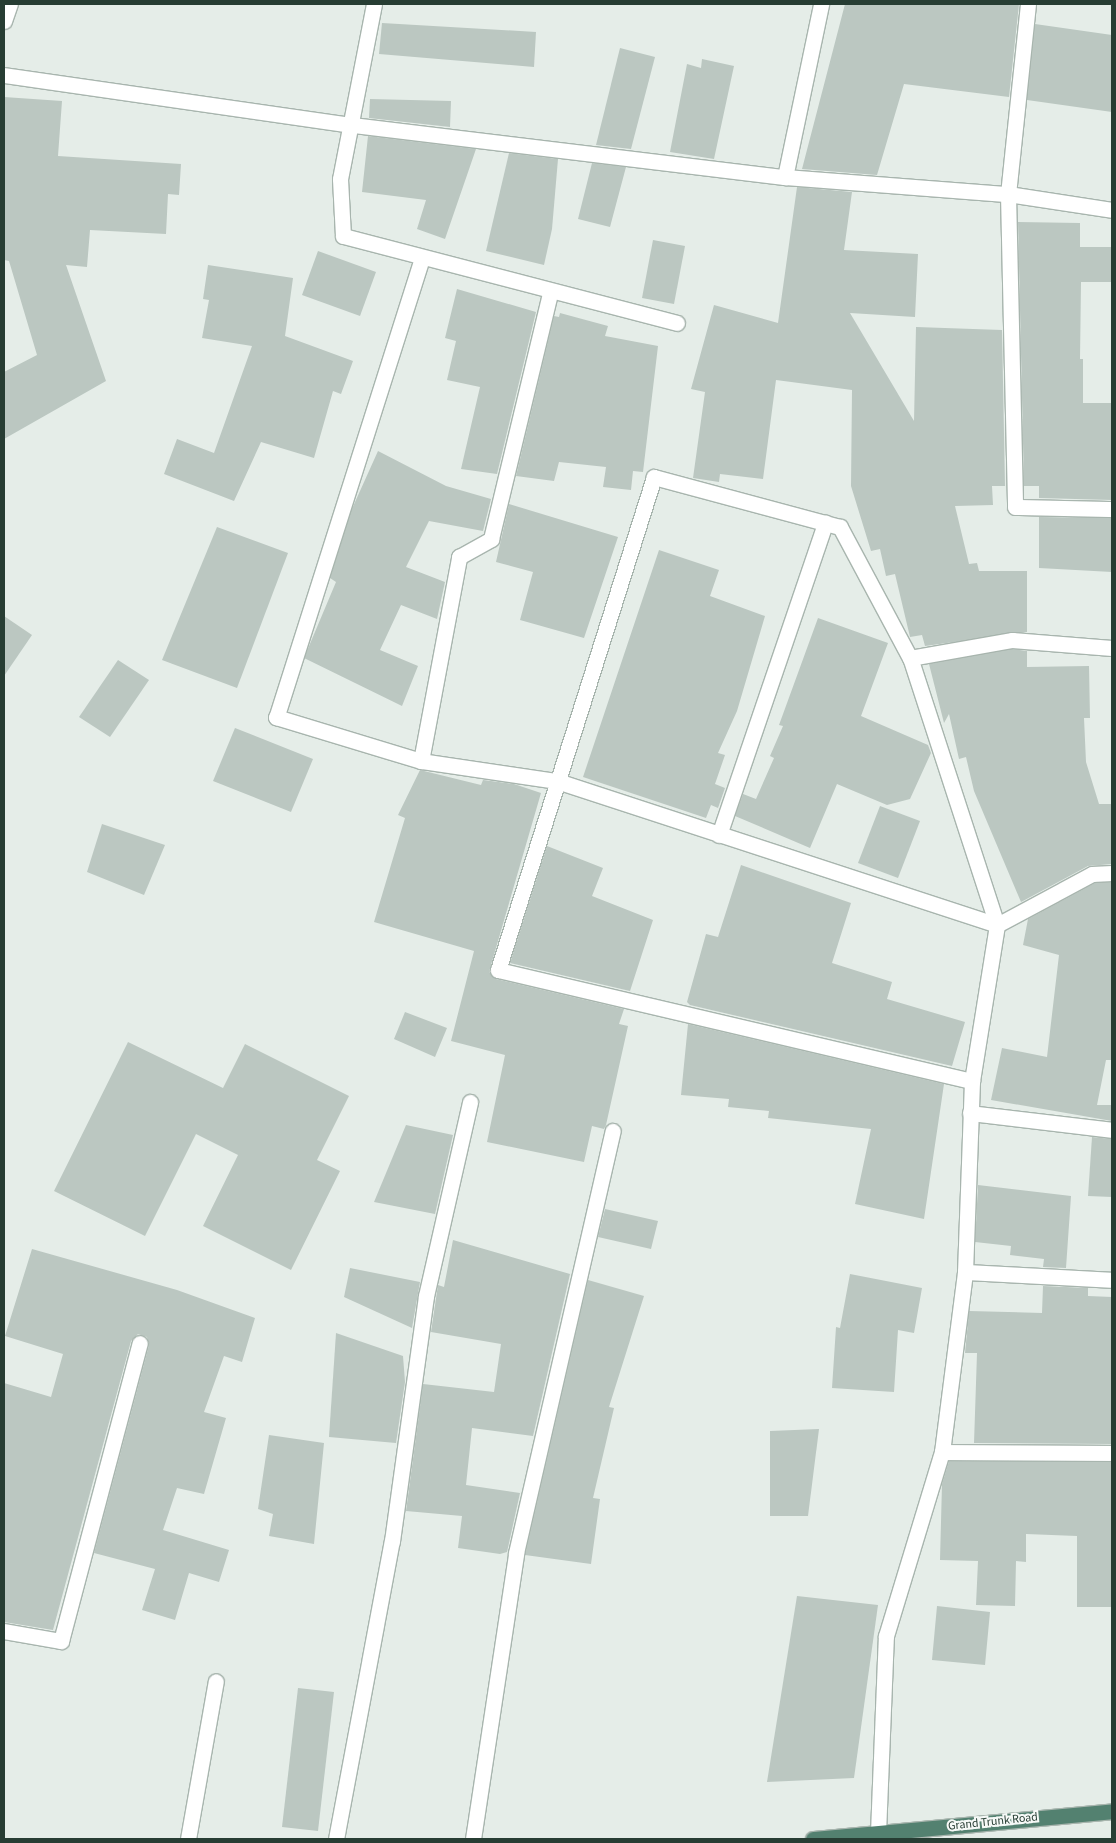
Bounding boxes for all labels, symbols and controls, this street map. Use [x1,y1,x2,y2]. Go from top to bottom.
street label: Grand Trunk Road [947,1810,1039,1834]

